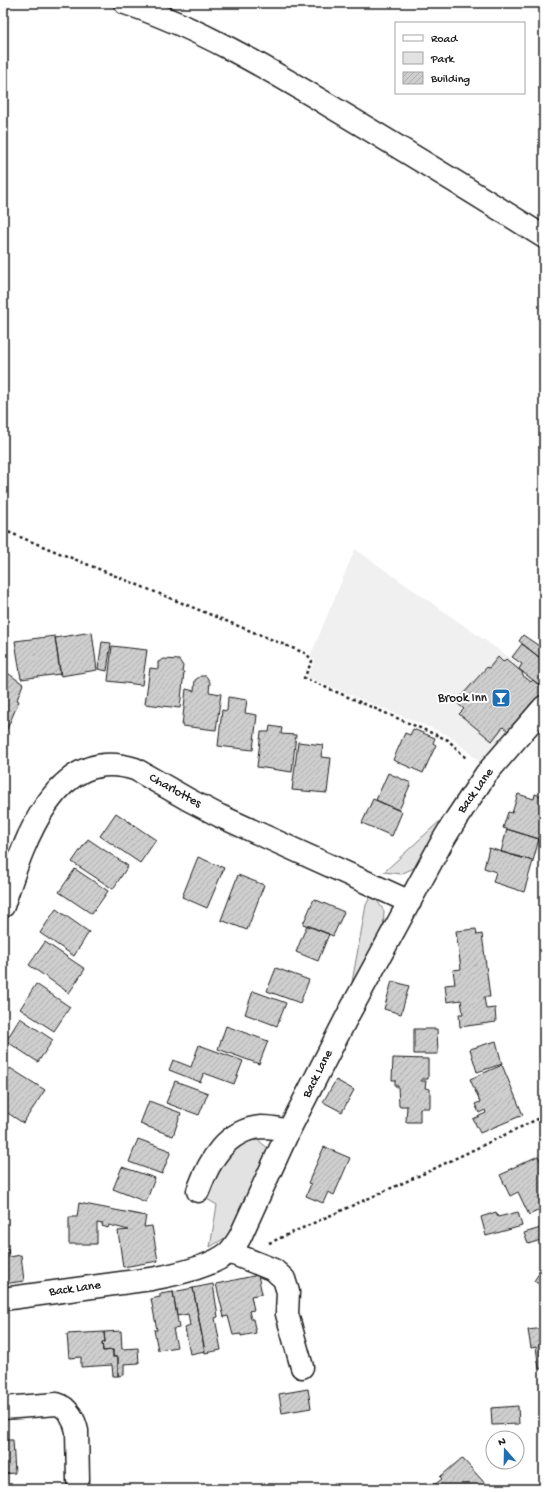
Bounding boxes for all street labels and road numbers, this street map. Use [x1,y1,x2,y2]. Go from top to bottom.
street label: Back Lane [454,765,498,817]
street label: Charlottes [146,770,205,812]
street label: Back Lane [299,1047,337,1101]
street label: Back Lane [47,1278,102,1300]

